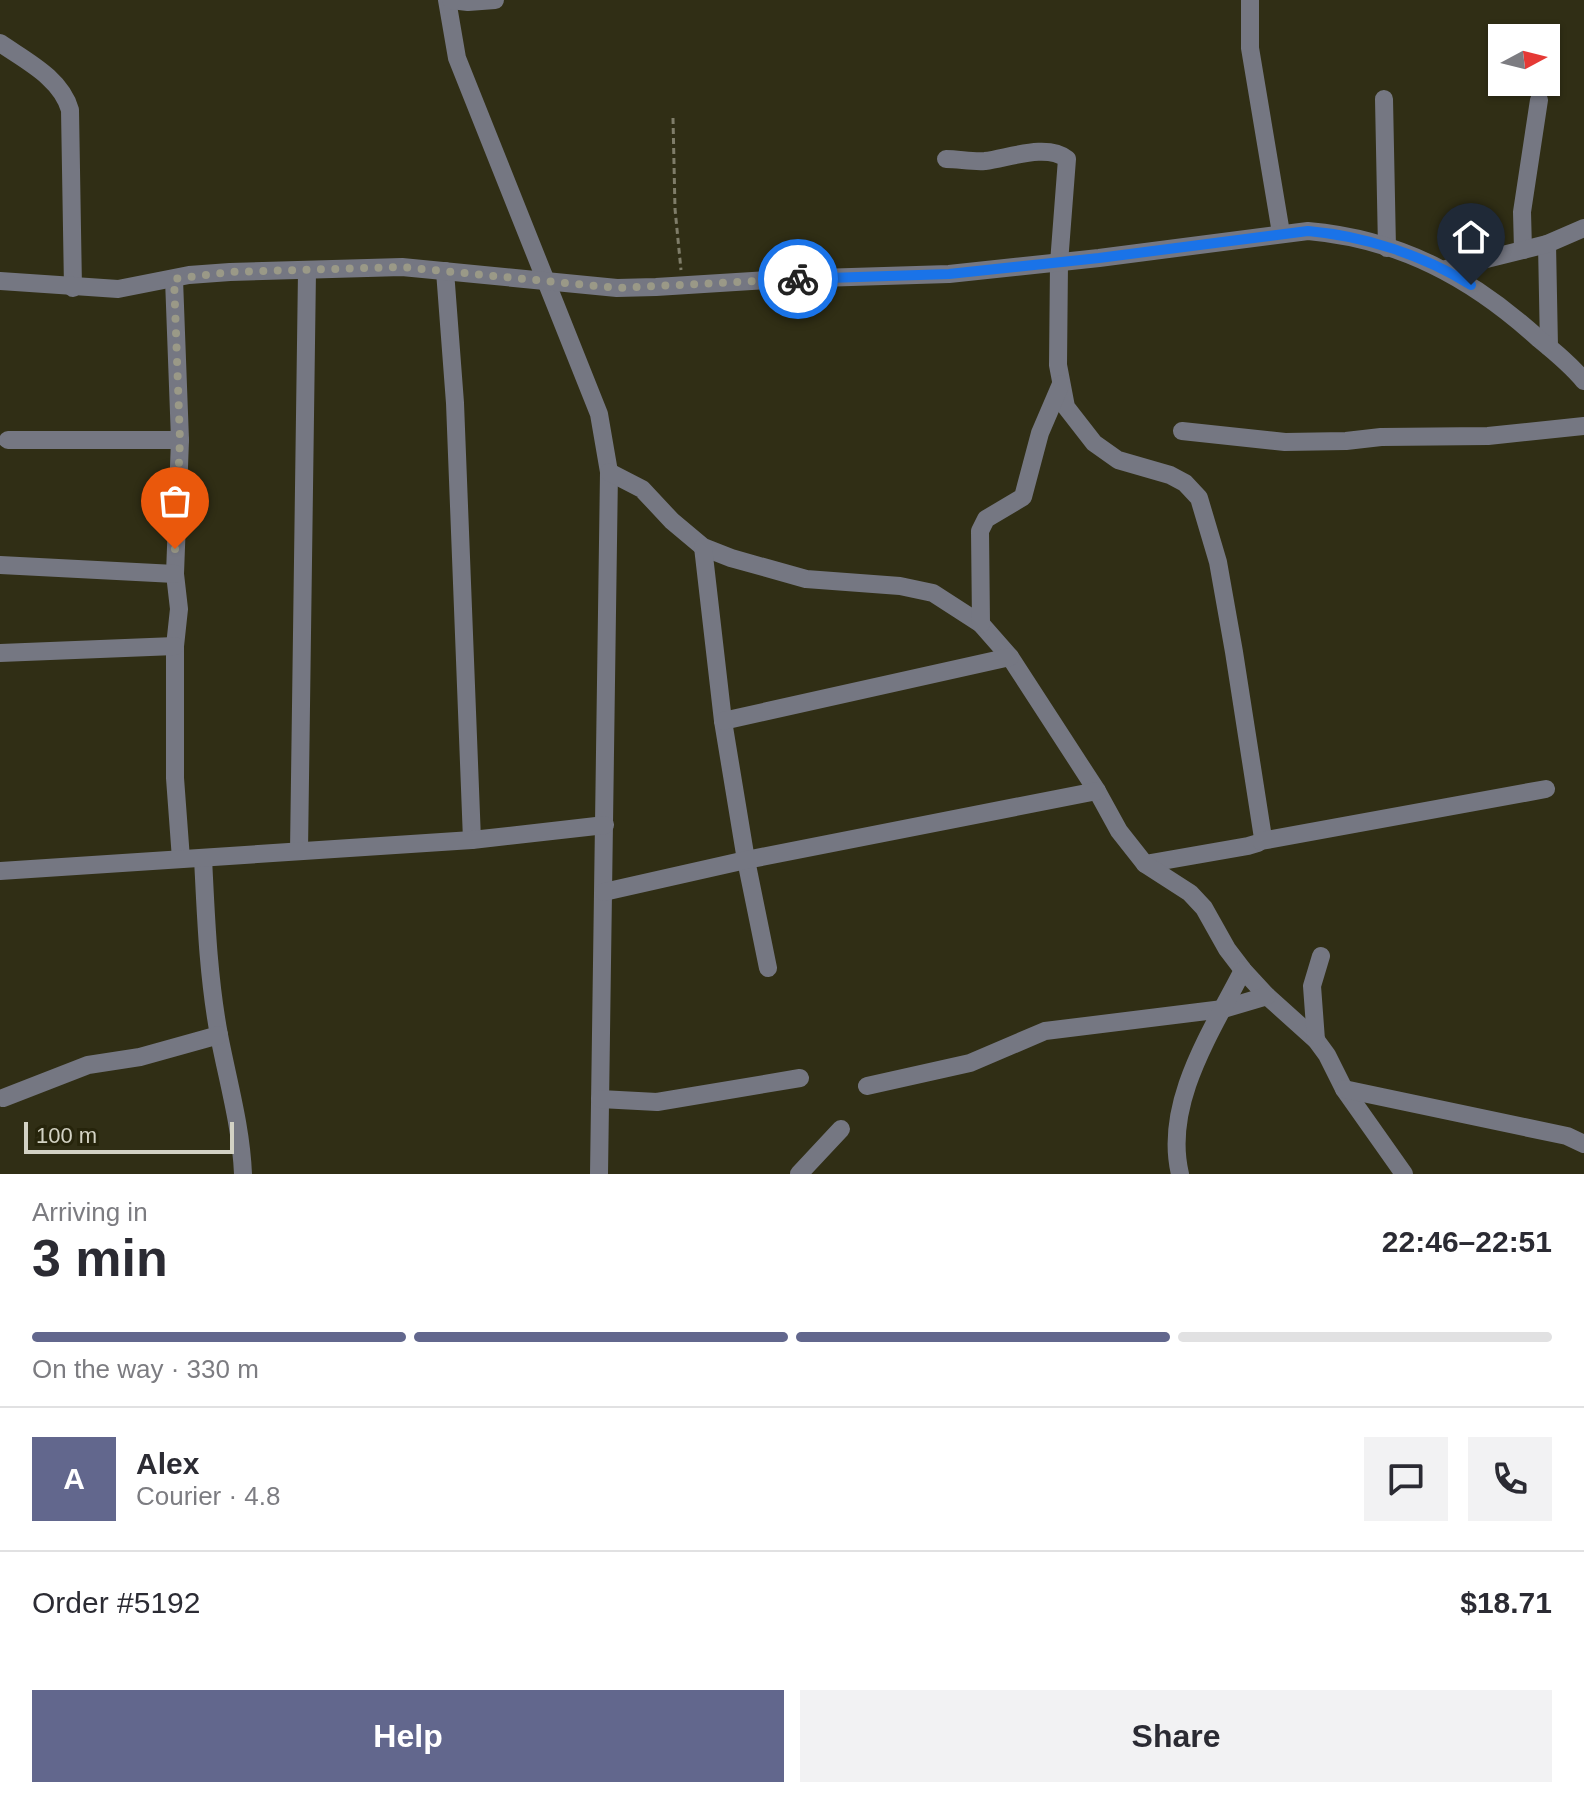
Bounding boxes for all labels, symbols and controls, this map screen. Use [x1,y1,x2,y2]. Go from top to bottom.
north arrow [1488,24,1560,96]
map controls [1488,24,1560,96]
pin [1437,203,1505,285]
icon: home [1449,215,1493,259]
courier [758,239,838,319]
icon: bike [776,257,820,301]
pin [141,467,209,549]
icon: bag [153,479,197,523]
scale bar [24,1118,234,1154]
text: 100 m [36,1123,97,1148]
text: Arriving in [32,1197,148,1227]
text: 22:46–22:51 [1382,1225,1552,1258]
text: 3 min [32,1229,168,1287]
text: On the way · 330 m [32,1354,259,1384]
button: chat [1364,1437,1448,1521]
button: phone [1468,1437,1552,1521]
text: Alex [136,1447,199,1480]
text: A [63,1462,85,1495]
text: Courier · 4.8 [136,1481,281,1511]
text: Order #5192 [32,1586,200,1619]
text: $18.71 [1460,1586,1552,1619]
button: Help [32,1690,784,1782]
button: Share [800,1690,1552,1782]

